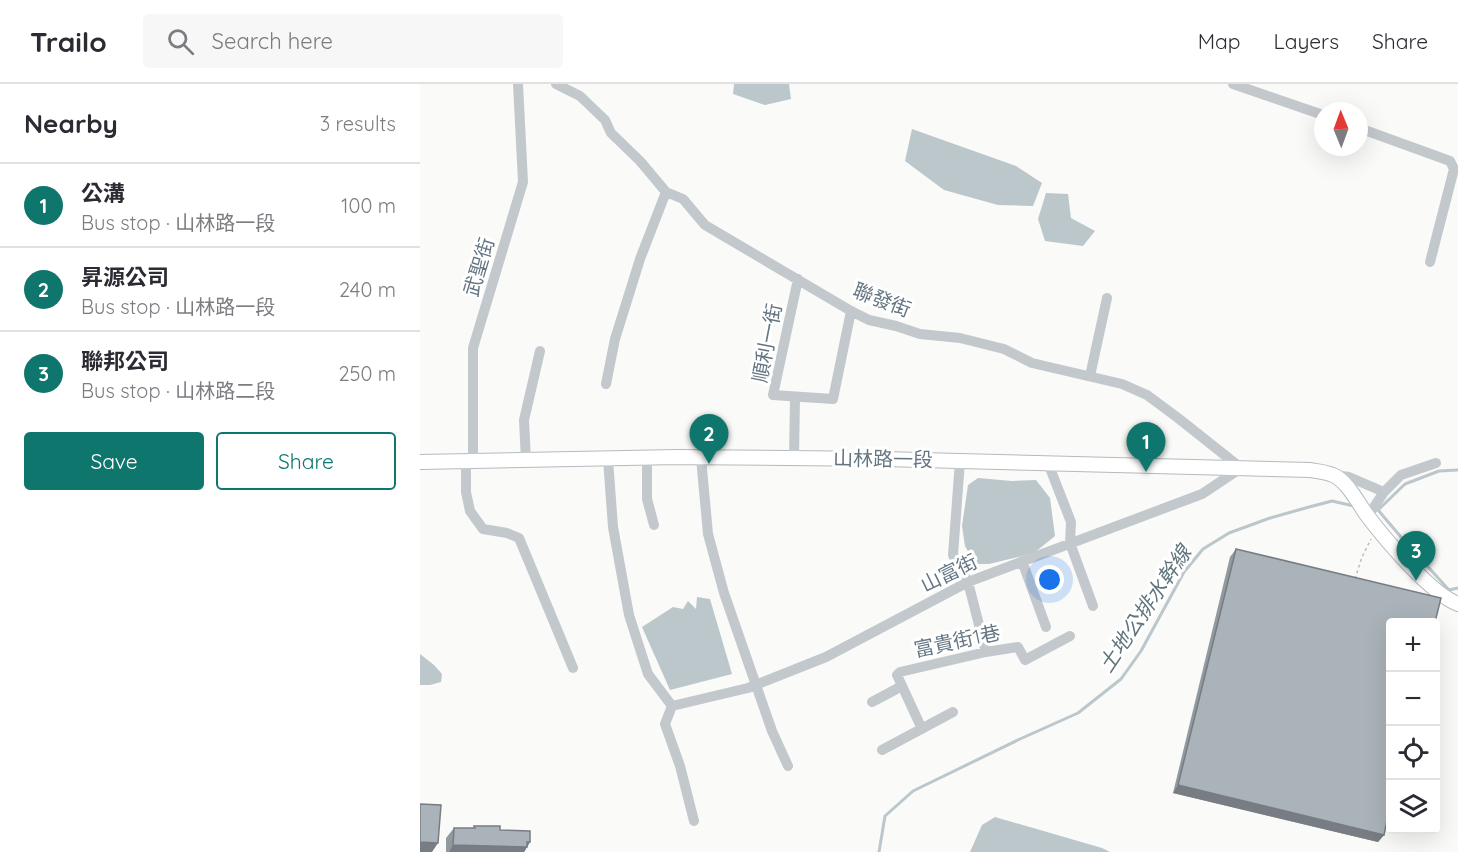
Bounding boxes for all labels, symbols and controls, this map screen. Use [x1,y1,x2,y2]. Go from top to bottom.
search box [143,14,563,68]
text: Trailo [30,24,107,59]
icon: search [164,25,197,58]
text: Search here [212,27,333,55]
text: Map [1198,28,1241,54]
text: Layers [1274,28,1339,54]
text: Share [1372,28,1428,54]
north arrow [1314,102,1368,156]
text: Nearby [24,107,118,140]
text: 3 results [320,111,396,136]
text: 公溝 [81,179,125,207]
text: 1 [40,193,47,218]
text: 100 m [341,193,396,218]
text: Bus stop · 山林路一段 [81,210,275,235]
street label: 武聖街 [458,235,499,299]
text: 昇源公司 [81,263,169,291]
text: 2 [38,277,49,302]
text: 240 m [339,277,396,302]
street label: 聯發街 [850,277,915,322]
text: Bus stop · 山林路一段 [81,294,275,319]
street label: 順利一街 [747,301,786,385]
text: 聯邦公司 [81,347,169,375]
text: 3 [38,361,49,386]
text: 250 m [338,361,396,386]
text: Bus stop · 山林路二段 [81,378,275,403]
pin: 2 [690,414,728,464]
pin: 1 [1126,422,1166,472]
button: Save [24,432,204,490]
button: Share [216,432,396,490]
street label: 山林路一段 [833,445,933,472]
pin: 3 [1396,532,1436,581]
water label: 土地公排水幹線 [1092,539,1197,677]
street label: 山富街 [916,548,981,597]
your location [1035,565,1064,594]
map controls [1386,618,1440,834]
button: + [1386,618,1440,672]
street label: 富貴街1巷 [912,619,1002,662]
button: − [1386,672,1440,726]
button: locate [1386,726,1440,780]
button: layers [1386,780,1440,834]

